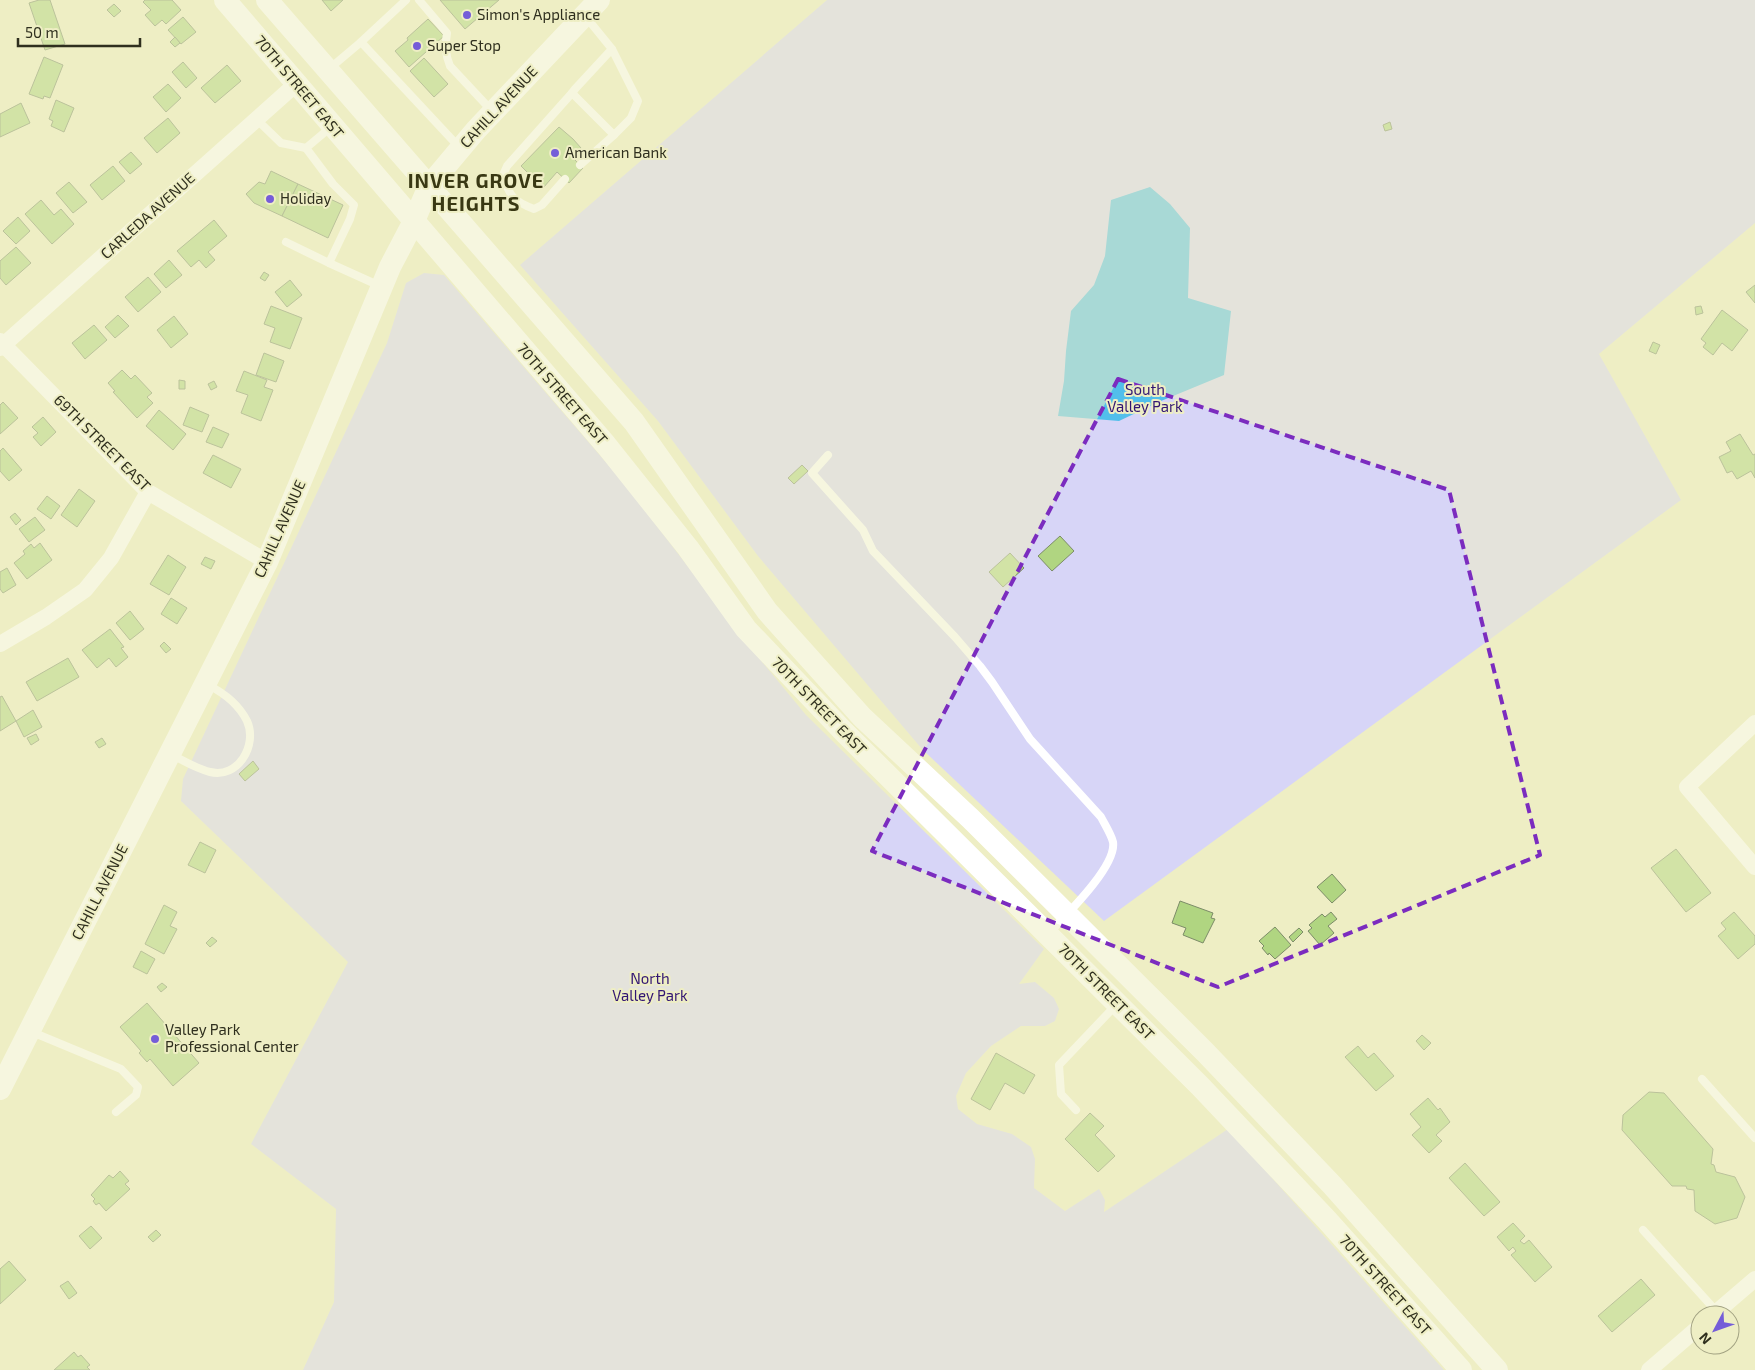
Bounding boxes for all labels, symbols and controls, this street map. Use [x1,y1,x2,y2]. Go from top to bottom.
place label: Simon's Appliance [477,5,600,23]
marker: Simon's Appliance [461,9,473,21]
scale bar [18,15,140,47]
text: 50 m [25,23,59,41]
street label: 70TH STREET EAST [252,31,348,142]
place label: Super Stop [427,36,501,54]
marker: Super Stop [411,40,423,52]
street label: CAHILL AVENUE [456,62,541,151]
place label: American Bank [565,143,667,161]
marker: American Bank [549,147,561,159]
street label: CARLEDA AVENUE [97,168,198,262]
district label: INVER GROVE HEIGHTS [408,168,544,215]
place label: Holiday [280,189,332,207]
marker: Holiday [264,193,276,205]
street label: 70TH STREET EAST [514,339,612,448]
park label: South Valley Park [1107,380,1183,415]
street label: 69TH STREET EAST [51,390,155,494]
street label: CAHILL AVENUE [249,477,309,580]
street label: 70TH STREET EAST [769,653,871,758]
street label: CAHILL AVENUE [67,841,131,943]
street label: 70TH STREET EAST [1055,939,1159,1043]
park label: North Valley Park [612,969,688,1004]
place label: Valley Park Professional Center [165,1020,299,1055]
marker: Valley Park Professional Center [149,1033,161,1045]
street label: 70TH STREET EAST [1336,1231,1436,1338]
north arrow [1690,1305,1740,1355]
text: N [1695,1329,1715,1348]

